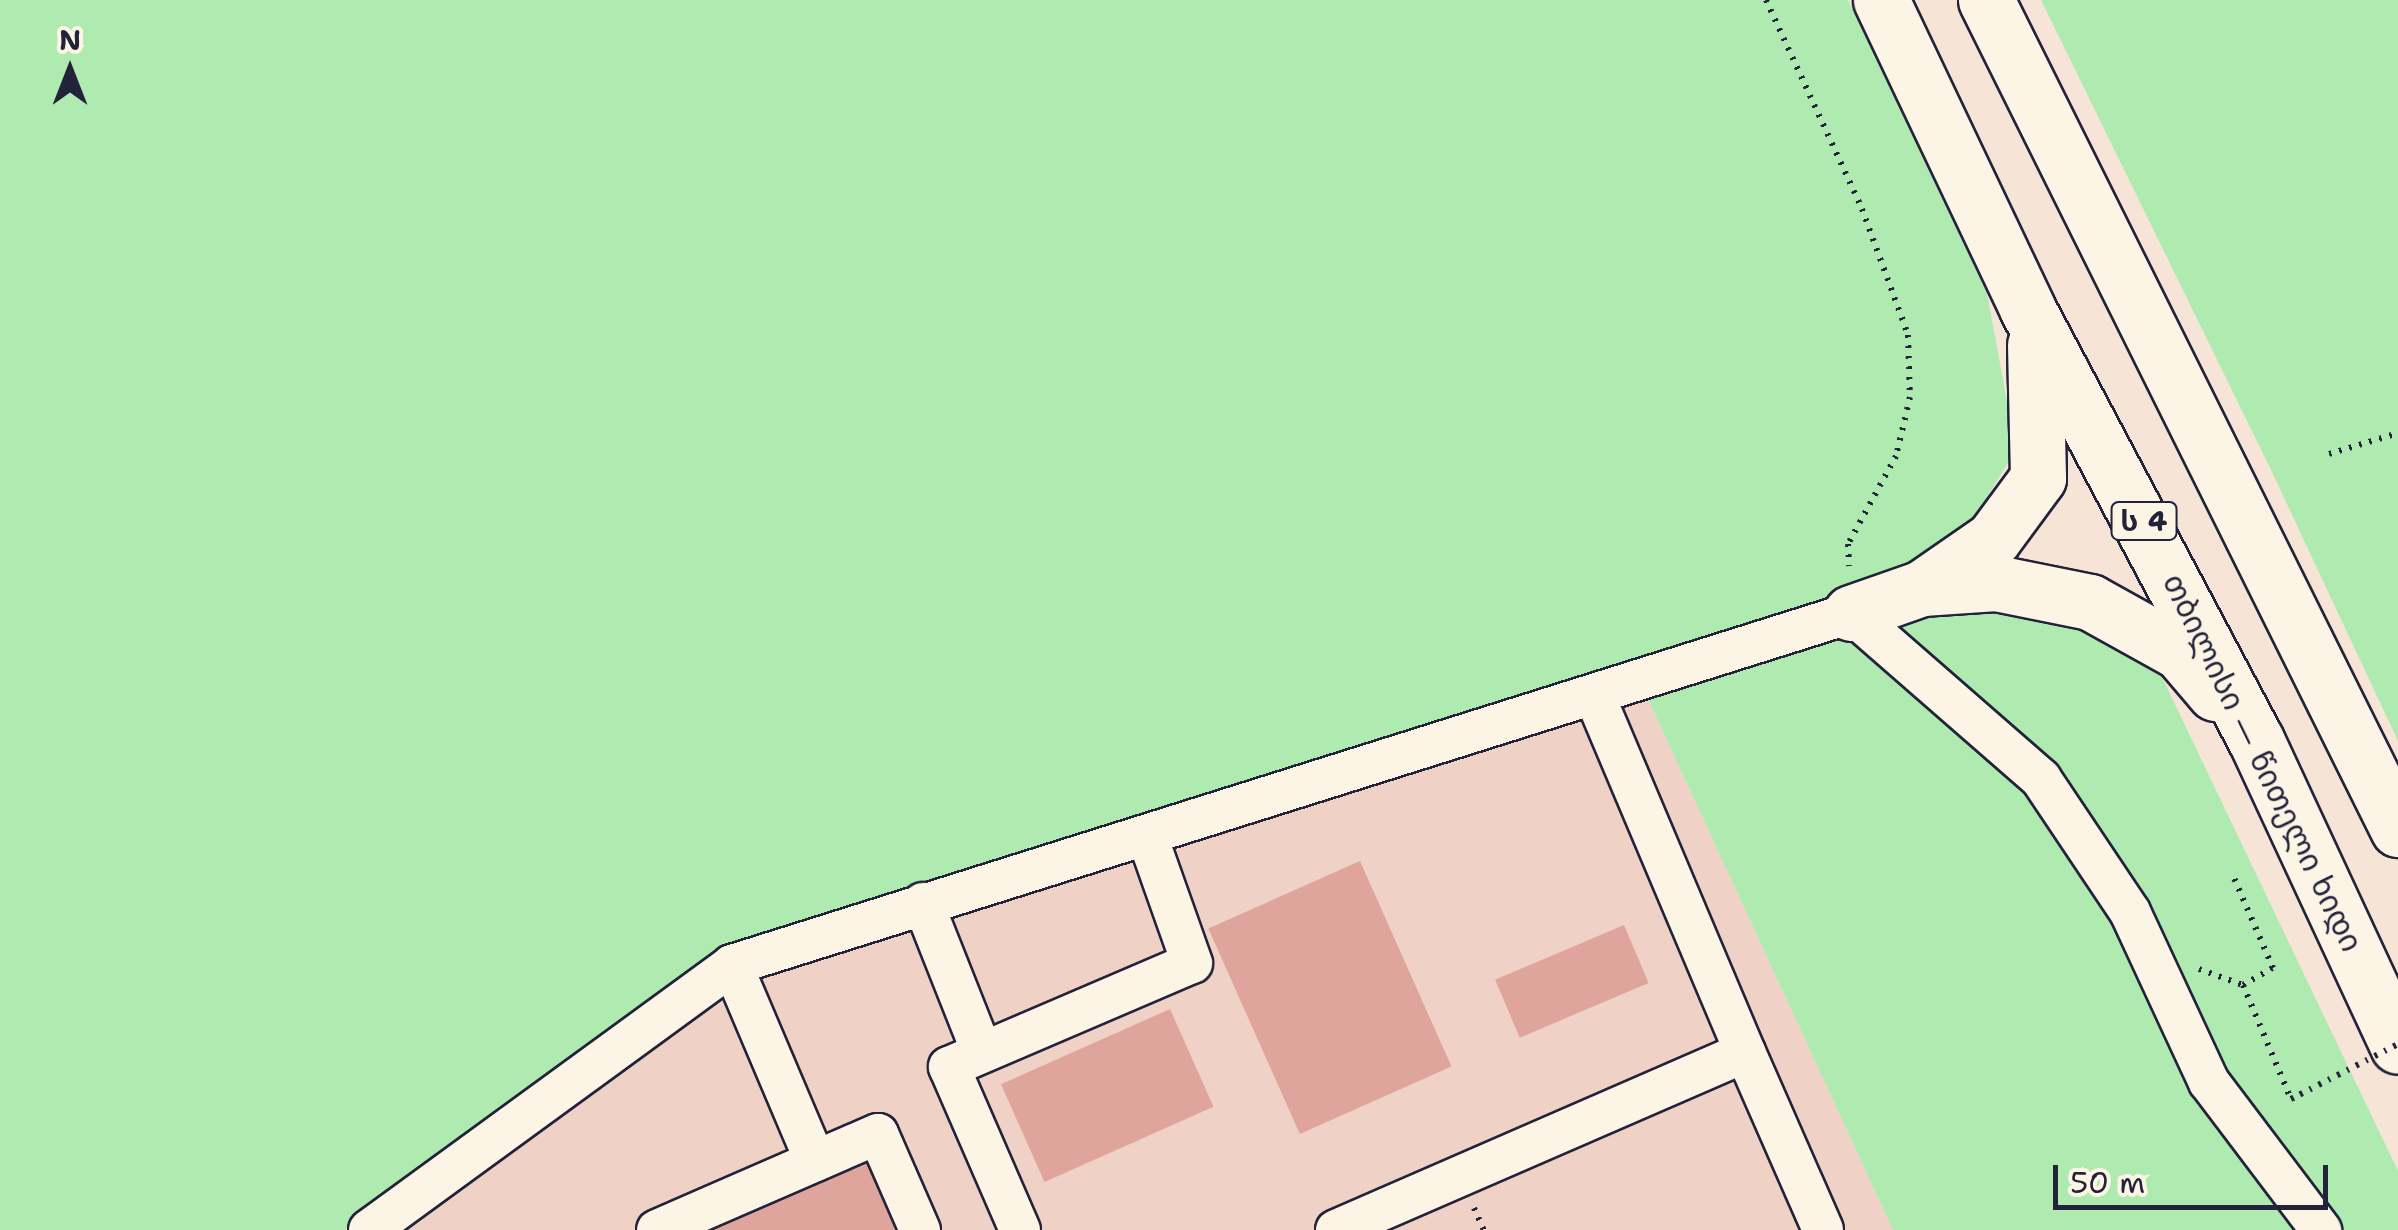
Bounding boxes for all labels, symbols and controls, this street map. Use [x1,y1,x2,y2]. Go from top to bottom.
north arrow [20,20,120,120]
text: N [59,21,81,59]
road number: ს 4 [2109,498,2179,544]
street label: თბილისი — წითელი ხიდი [2155,568,2369,958]
scale bar [2058,1145,2333,1207]
text: 50 m [2070,1162,2145,1203]

